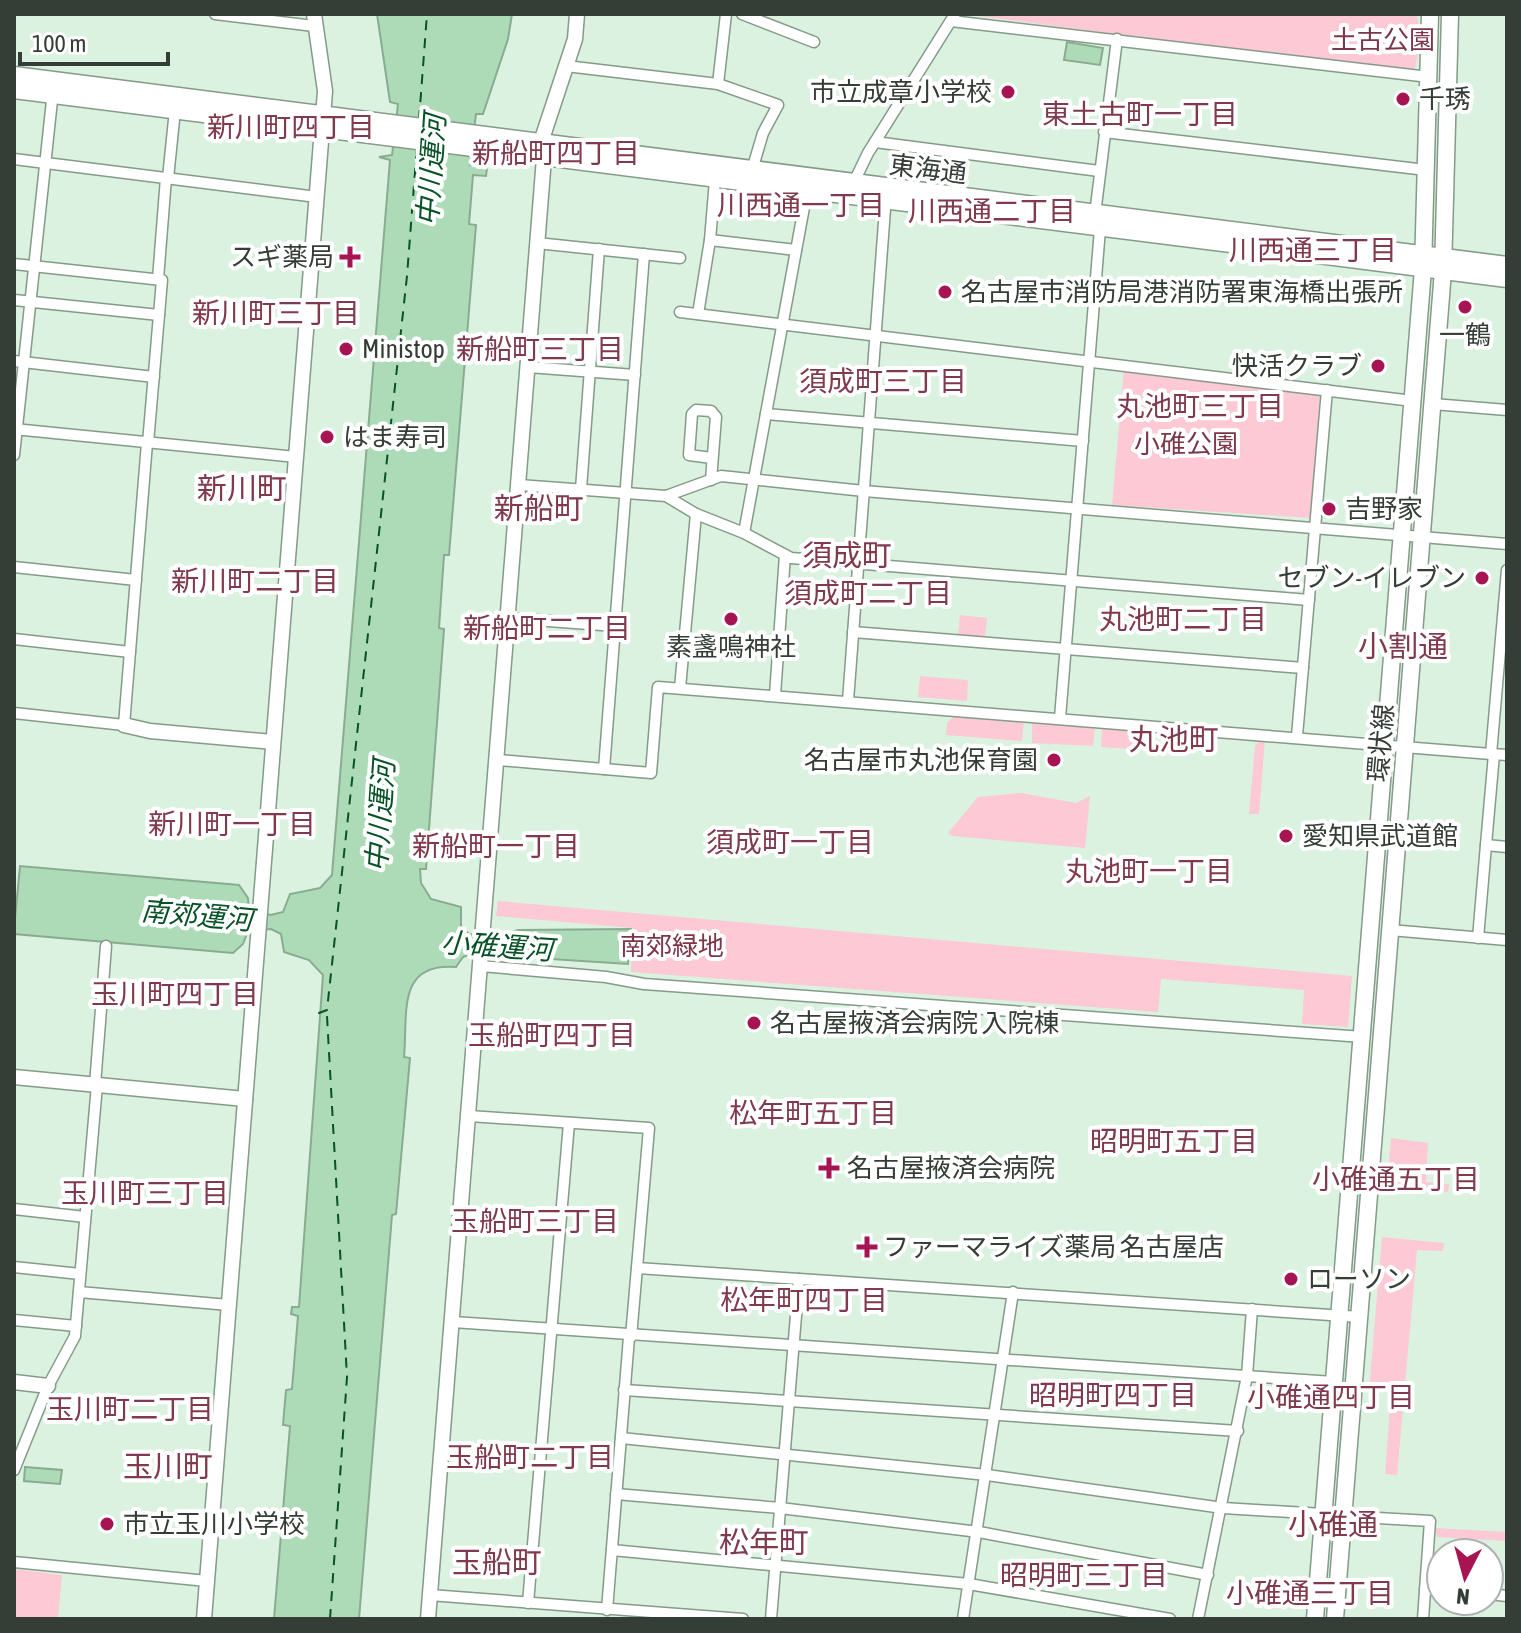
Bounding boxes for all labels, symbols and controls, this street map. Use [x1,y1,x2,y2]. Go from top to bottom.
scale bar [20,16,168,66]
park label: 土古公園 [1331,25,1435,55]
text: 100 m [32,30,86,57]
place label: 市立成章小学校 [810,77,992,107]
marker: 市立成章小学校 [999,83,1017,101]
place label: 千琇 [1419,84,1471,114]
marker: 千琇 [1394,90,1412,108]
district label: 東土古町一丁目 [1042,98,1238,130]
water label: 中川運河 [411,108,451,227]
district label: 新川町四丁目 [207,111,375,143]
district label: 新船町四丁目 [472,137,640,169]
street label: 東海通 [887,149,969,189]
district label: 川西通一丁目 [717,189,885,221]
district label: 川西通二丁目 [908,195,1076,227]
district label: 川西通三丁目 [1229,234,1397,266]
place label: スギ薬局 [230,242,334,272]
marker: スギ薬局 [341,248,359,266]
place label: 名古屋市消防局港消防署東海橋出張所 [961,277,1403,307]
marker: 名古屋市消防局港消防署東海橋出張所 [936,283,954,301]
district label: 新川町三丁目 [192,297,360,329]
marker: 一鶴 [1456,298,1474,316]
place label: 一鶴 [1439,320,1491,350]
district label: 新船町三丁目 [456,333,624,365]
place label: Ministop [362,334,445,364]
marker: Ministop [337,340,355,358]
place label: 快活クラブ [1232,351,1362,381]
marker: 快活クラブ [1369,357,1387,375]
district label: 須成町三丁目 [799,365,967,397]
district label: 丸池町三丁目 [1116,390,1284,422]
place label: はま寿司 [343,422,447,452]
marker: はま寿司 [318,428,336,446]
park label: 小碓公園 [1134,429,1238,459]
district label: 新川町 [197,471,287,505]
district label: 新船町 [494,491,584,525]
place label: 吉野家 [1345,494,1423,524]
marker: 吉野家 [1320,500,1338,518]
district label: 須成町 [802,538,892,572]
place label: セブン-イレブン [1277,563,1466,593]
district label: 新川町二丁目 [171,565,339,597]
marker: セブン-イレブン [1473,569,1491,587]
district label: 須成町二丁目 [784,577,952,609]
district label: 丸池町二丁目 [1099,603,1267,635]
marker: 素盞鳴神社 [722,610,740,628]
district label: 新船町二丁目 [463,612,631,644]
district label: 小割通 [1358,629,1448,663]
place label: 素盞鳴神社 [666,632,796,662]
street label: 環状線 [1363,703,1399,783]
district label: 丸池町 [1129,722,1219,756]
place label: 名古屋市丸池保育園 [804,745,1038,775]
marker: 名古屋市丸池保育園 [1045,751,1063,769]
water label: 中川運河 [360,754,400,873]
district label: 新川町一丁目 [148,808,316,840]
place label: 愛知県武道館 [1302,821,1458,851]
district label: 須成町一丁目 [706,826,874,858]
marker: 愛知県武道館 [1277,827,1295,845]
district label: 新船町一丁目 [412,830,580,862]
district label: 丸池町一丁目 [1065,855,1233,887]
water label: 南郊運河 [140,894,259,936]
water label: 小碓運河 [440,926,559,966]
park label: 南郊緑地 [620,931,724,961]
district label: 玉川町四丁目 [91,978,259,1010]
place label: 名古屋掖済会病院 入院棟 [770,1008,1060,1038]
marker: 名古屋掖済会病院 入院棟 [745,1014,763,1032]
district label: 玉船町四丁目 [468,1019,636,1051]
district label: 松年町五丁目 [729,1097,897,1129]
district label: 昭明町五丁目 [1090,1125,1258,1157]
place label: 名古屋掖済会病院 [847,1153,1055,1183]
marker: 名古屋掖済会病院 [818,1157,840,1179]
district label: 小碓通五丁目 [1312,1163,1480,1195]
district label: 玉川町三丁目 [61,1177,229,1209]
district label: 玉船町三丁目 [451,1205,619,1237]
place label: ファーマライズ薬局 名古屋店 [883,1232,1224,1262]
marker: ファーマライズ薬局 名古屋店 [858,1238,876,1256]
place label: ローソン [1307,1264,1411,1294]
marker: ローソン [1282,1270,1300,1288]
district label: 松年町四丁目 [720,1284,888,1316]
district label: 昭明町四丁目 [1029,1379,1197,1411]
district label: 小碓通四丁目 [1247,1381,1415,1413]
district label: 玉川町二丁目 [46,1393,214,1425]
district label: 玉船町二丁目 [446,1441,614,1473]
district label: 玉川町 [123,1449,213,1483]
district label: 小碓通 [1288,1507,1378,1541]
place label: 市立玉川小学校 [123,1509,305,1539]
marker: 市立玉川小学校 [98,1515,116,1533]
district label: 松年町 [719,1525,809,1559]
north arrow [1425,1537,1505,1617]
district label: 玉船町 [452,1545,542,1579]
district label: 昭明町三丁目 [1000,1559,1168,1591]
district label: 小碓通三丁目 [1226,1577,1394,1609]
text: N [1455,1583,1471,1610]

